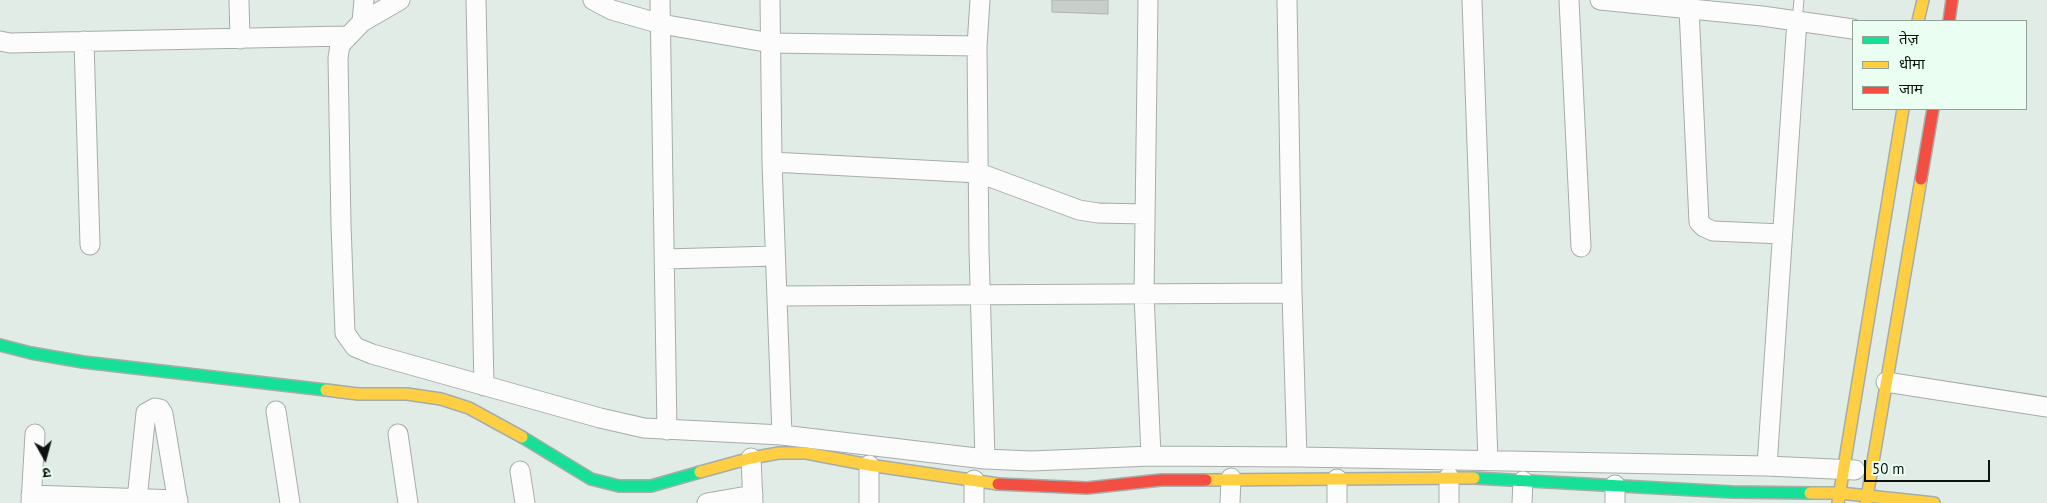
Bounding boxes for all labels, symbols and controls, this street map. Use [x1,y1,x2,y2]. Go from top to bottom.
legend [1852,20,2027,110]
text: तेज़ [1899,29,1919,48]
text: धीमा [1899,54,1925,73]
text: जाम [1899,79,1923,98]
north arrow [20,433,70,483]
scale bar [1867,450,1993,482]
text: 50 m [1872,459,1905,478]
text: उ [42,463,52,482]

